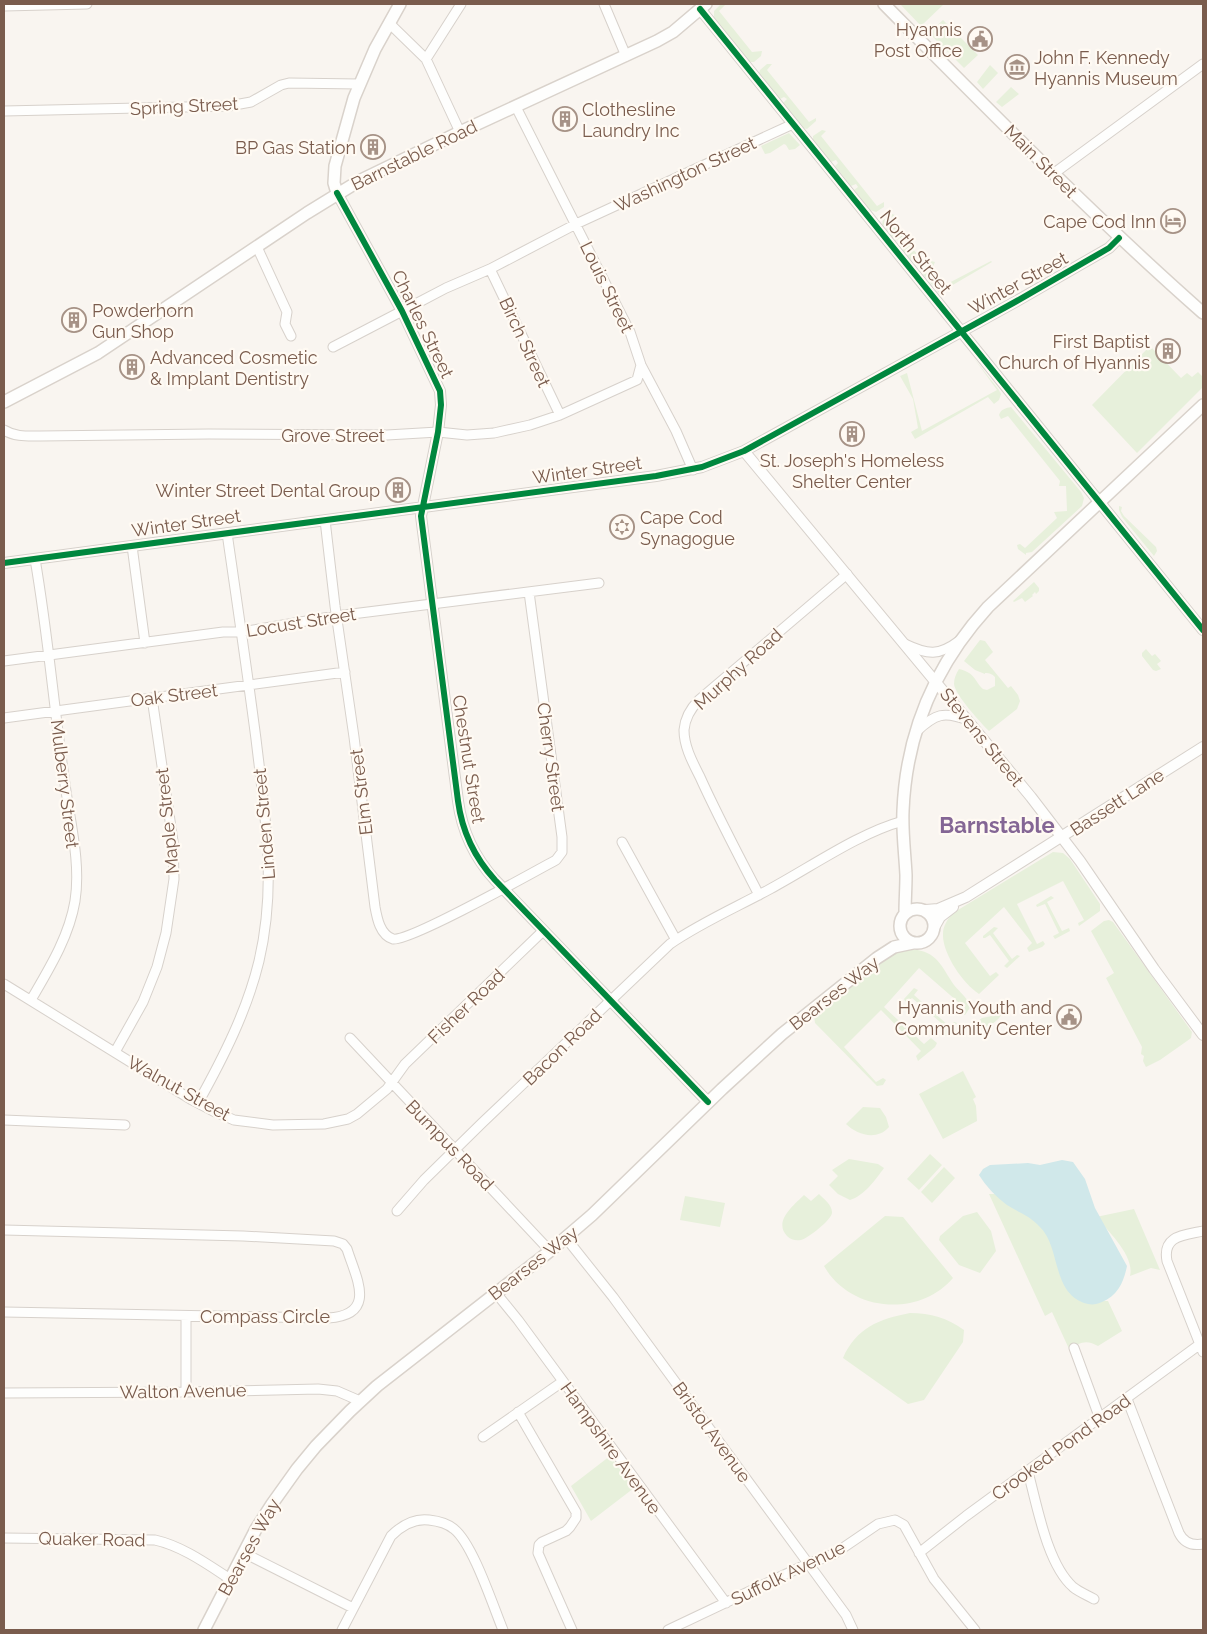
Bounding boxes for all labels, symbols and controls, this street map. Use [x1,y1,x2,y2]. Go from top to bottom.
place label: Hyannis Post Office [874,19,962,61]
public building icon: Hyannis Post Office [967,26,993,52]
place label: John F. Kennedy Hyannis Museum [1034,47,1178,89]
museum icon: John F. Kennedy Hyannis Museum [1004,54,1030,80]
street label: Spring Street [129,93,239,119]
place label: Clothesline Laundry Inc [582,99,680,141]
building icon: Clothesline Laundry Inc [552,106,578,132]
street label: Barnstable Road [348,115,480,195]
street label: Main Street [1000,120,1082,202]
street label: Washington Street [611,132,759,216]
building icon: BP Gas Station [360,134,386,160]
place label: BP Gas Station [235,137,356,158]
street label: North Street [876,206,956,298]
hotel icon: Cape Cod Inn [1160,208,1186,234]
place label: Cape Cod Inn [1043,211,1156,232]
street label: Louis Street [576,238,638,336]
street label: Winter Street [965,247,1071,319]
street label: Charles Street [388,267,458,381]
street label: Birch Street [495,294,555,390]
place label: Powderhorn Gun Shop [92,300,194,342]
building icon: Powderhorn Gun Shop [61,307,87,333]
place label: First Baptist Church of Hyannis [999,331,1150,373]
building icon: First Baptist Church of Hyannis [1155,338,1181,364]
place label: Advanced Cosmetic & Implant Dentistry [150,347,318,389]
building icon: Advanced Cosmetic & Implant Dentistry [119,354,145,380]
building icon: St. Joseph's Homeless Shelter Center [839,421,865,447]
street label: Grove Street [281,425,385,446]
place label: St. Joseph's Homeless Shelter Center [760,450,945,492]
street label: Winter Street [531,452,643,488]
building icon: Winter Street Dental Group [385,477,411,503]
place label: Winter Street Dental Group [155,480,380,501]
street label: Winter Street [130,505,242,541]
place label: Cape Cod Synagogue [640,507,735,549]
synagogue icon: Cape Cod Synagogue [609,514,635,540]
street label: Locust Street [245,603,357,641]
street label: Murphy Road [690,624,786,714]
street label: Oak Street [129,679,219,711]
street label: Stevens Street [936,684,1028,790]
street label: Chestnut Street [448,693,490,825]
street label: Cherry Street [533,701,569,813]
street label: Mulberry Street [47,718,83,850]
street label: Elm Street [345,748,377,836]
street label: Bassett Lane [1066,764,1168,840]
street label: Maple Street [151,767,183,875]
street label: Linden Street [249,767,279,881]
district label: Barnstable [939,812,1055,838]
street label: Bearses Way [785,951,883,1034]
street label: Fisher Road [423,964,509,1048]
place label: Hyannis Youth and Community Center [895,997,1053,1039]
public building icon: Hyannis Youth and Community Center [1056,1004,1082,1030]
street label: Bacon Road [519,1005,605,1089]
street label: Walnut Street [124,1051,234,1125]
street label: Bumpus Road [402,1095,498,1195]
street label: Bearses Way [484,1221,582,1304]
street label: Compass Circle [200,1306,331,1327]
street label: Hampshire Avenue [556,1378,666,1518]
street label: Bristol Avenue [669,1378,756,1487]
street label: Walton Avenue [119,1379,247,1403]
street label: Crooked Pond Road [988,1390,1134,1504]
street label: Bearses Way [214,1495,284,1599]
street label: Quaker Road [38,1528,146,1550]
street label: Suffolk Avenue [728,1536,849,1610]

